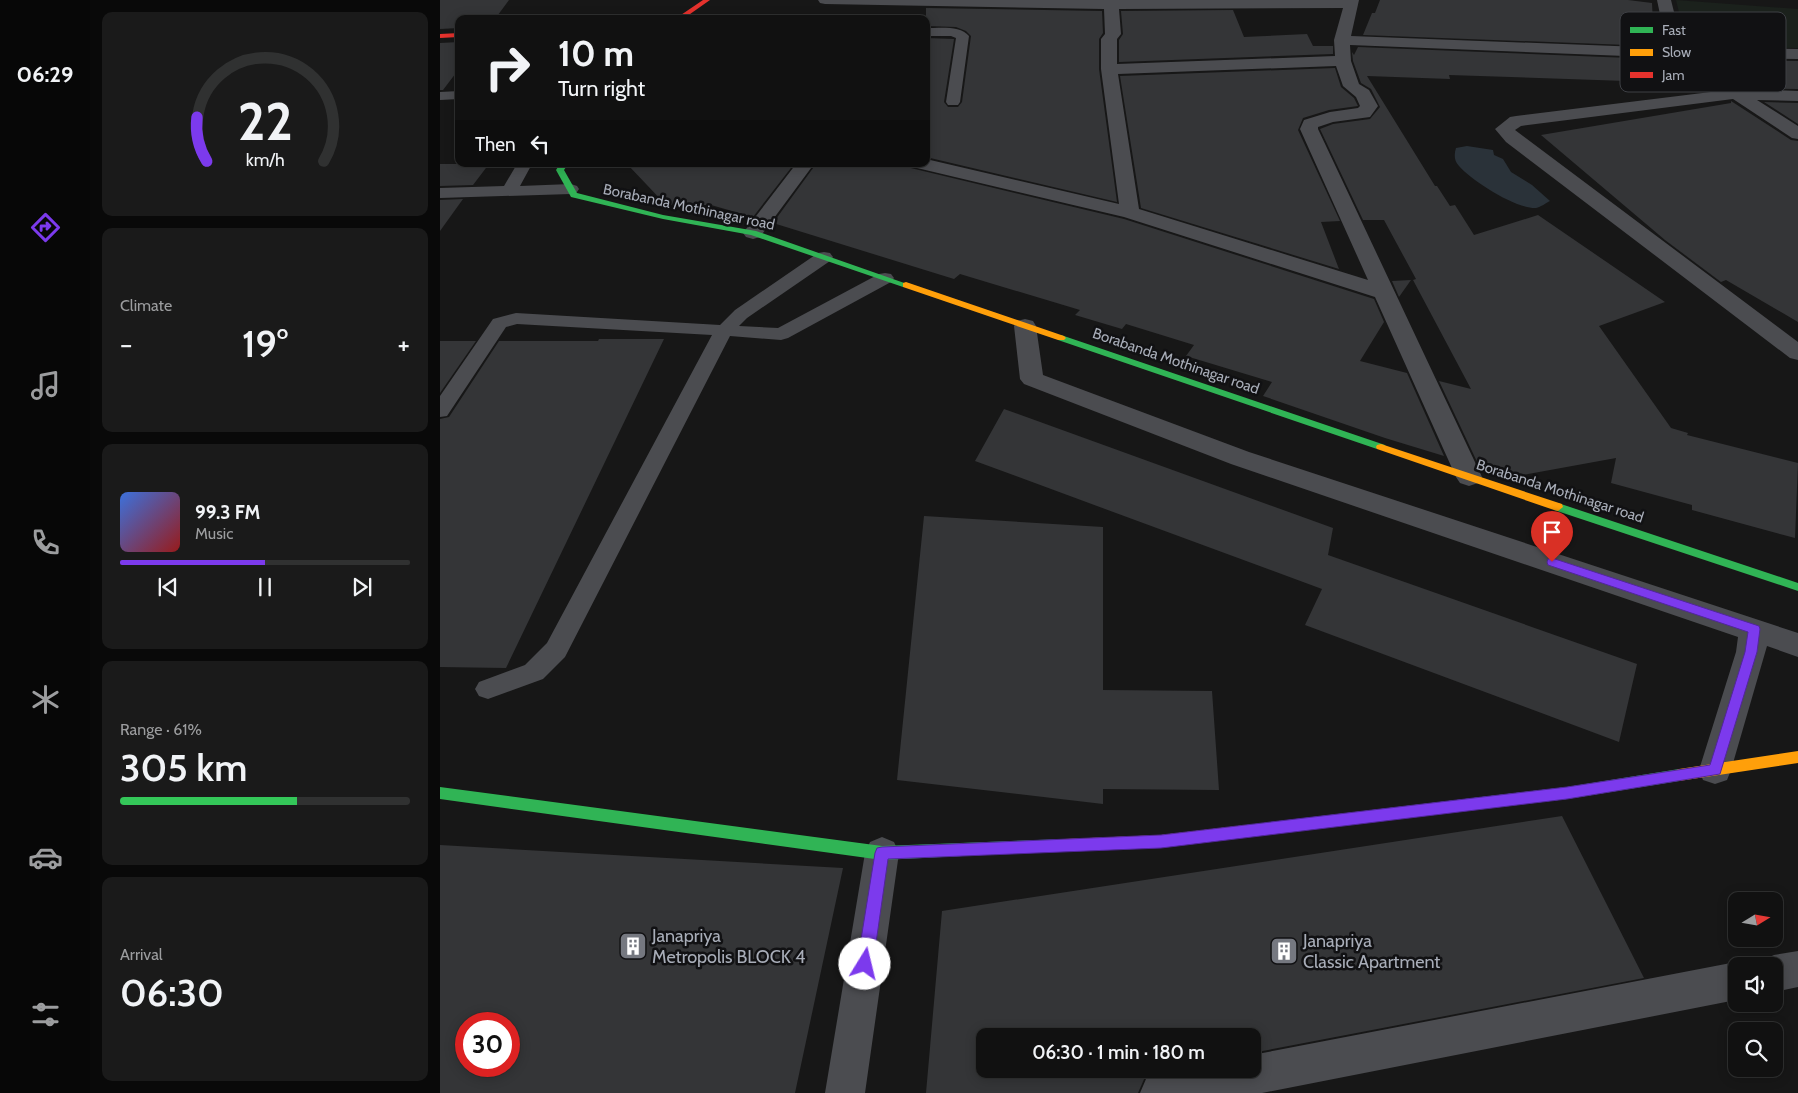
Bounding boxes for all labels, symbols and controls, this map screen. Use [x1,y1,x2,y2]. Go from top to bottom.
legend [1620,12,1786,92]
text: Fast [1662,21,1686,39]
text: 10 m [558,32,634,75]
icon: right [475,35,540,100]
text: Slow [1662,43,1691,61]
text: 06:29 [17,61,73,88]
text: Jam [1661,66,1684,84]
text: Turn right [558,75,645,102]
text: 22 [237,90,293,153]
icon: left [526,130,554,158]
text: Then [475,133,516,156]
text: km/h [245,149,285,170]
street label: Borabanda Mothinagar road [602,180,776,234]
icon: directions [28,210,63,245]
text: Climate [120,296,172,315]
text: 19° [242,320,288,367]
street label: Borabanda Mothinagar road [1090,324,1262,398]
text: − [120,327,132,361]
text: + [398,327,410,361]
icon: music [28,368,63,403]
street label: Borabanda Mothinagar road [1474,455,1646,527]
text: 99.3 FM [195,501,260,524]
pin [1531,511,1573,562]
icon: arrive [1538,518,1566,546]
text: Music [195,524,233,543]
icon: phone [28,525,63,560]
icon: previous [154,573,182,601]
icon: pause [251,573,279,601]
icon: next [348,573,376,601]
icon: climate [28,682,63,717]
text: Range · 61% [120,720,202,739]
text: 305 km [120,744,247,791]
icon: car [28,840,63,875]
north arrow [1728,892,1782,948]
map controls [1728,892,1783,1077]
place label: Janapriya Metropolis BLOCK 4 [651,925,805,968]
place label: Janapriya Classic Apartment [1302,930,1440,973]
building icon: Janapriya Metropolis BLOCK 4 [618,931,648,961]
building icon: Janapriya Classic Apartment [1269,936,1299,966]
position arrow [838,937,890,989]
text: Arrival [120,945,163,964]
button: sound [1728,957,1783,1012]
text: 06:30 [120,969,224,1016]
icon: filters [28,997,63,1032]
speed limit sign: 30 [455,1012,520,1077]
button: search [1728,1022,1783,1077]
text: 06:30 · 1 min · 180 m [1032,1041,1205,1064]

